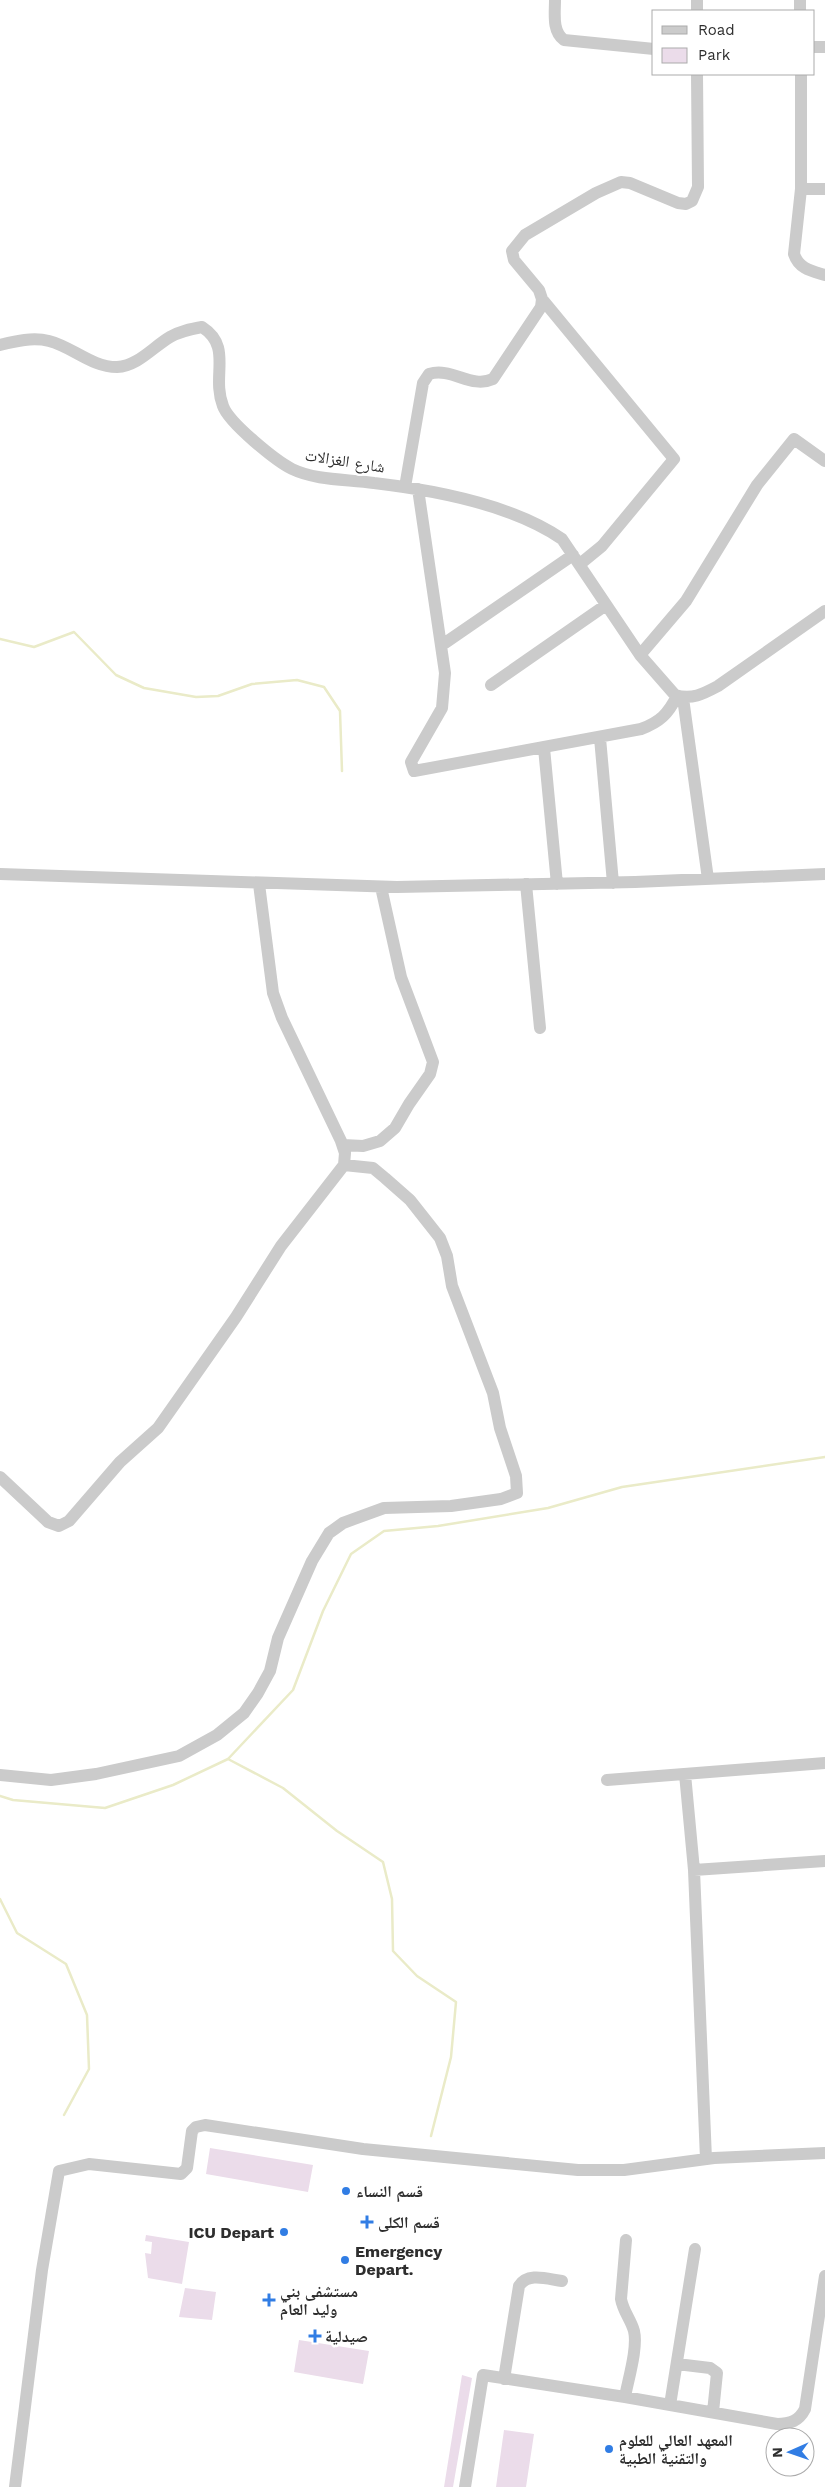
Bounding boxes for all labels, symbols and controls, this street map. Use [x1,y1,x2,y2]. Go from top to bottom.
legend [652,10,815,75]
text: Road [698,21,735,39]
text: Park [698,46,731,64]
street label: شارع الغزالات [304,445,386,478]
place label: قسم النساء [356,2182,423,2203]
marker: قسم النساء [340,2185,352,2197]
place label: قسم الكلى [378,2213,440,2234]
marker: قسم الكلى [360,2215,374,2229]
place label: ICU Depart [188,2223,274,2242]
marker: ICU Depart [278,2226,290,2238]
place label: Emergency Depart. [355,2242,443,2279]
marker: Emergency Depart. [339,2254,351,2266]
place label: مستشفى بني وليد العام [280,2282,358,2321]
marker: مستشفى بني وليد العام [262,2293,276,2307]
place label: صيدلية [325,2327,368,2346]
marker: صيدلية [309,2330,321,2342]
north arrow [765,2427,815,2477]
place label: المعهد العالي للعلوم والتقنية الطبية [619,2431,733,2468]
marker: المعهد العالي للعلوم والتقنية الطبية [603,2443,615,2455]
text: N [769,2447,785,2458]

